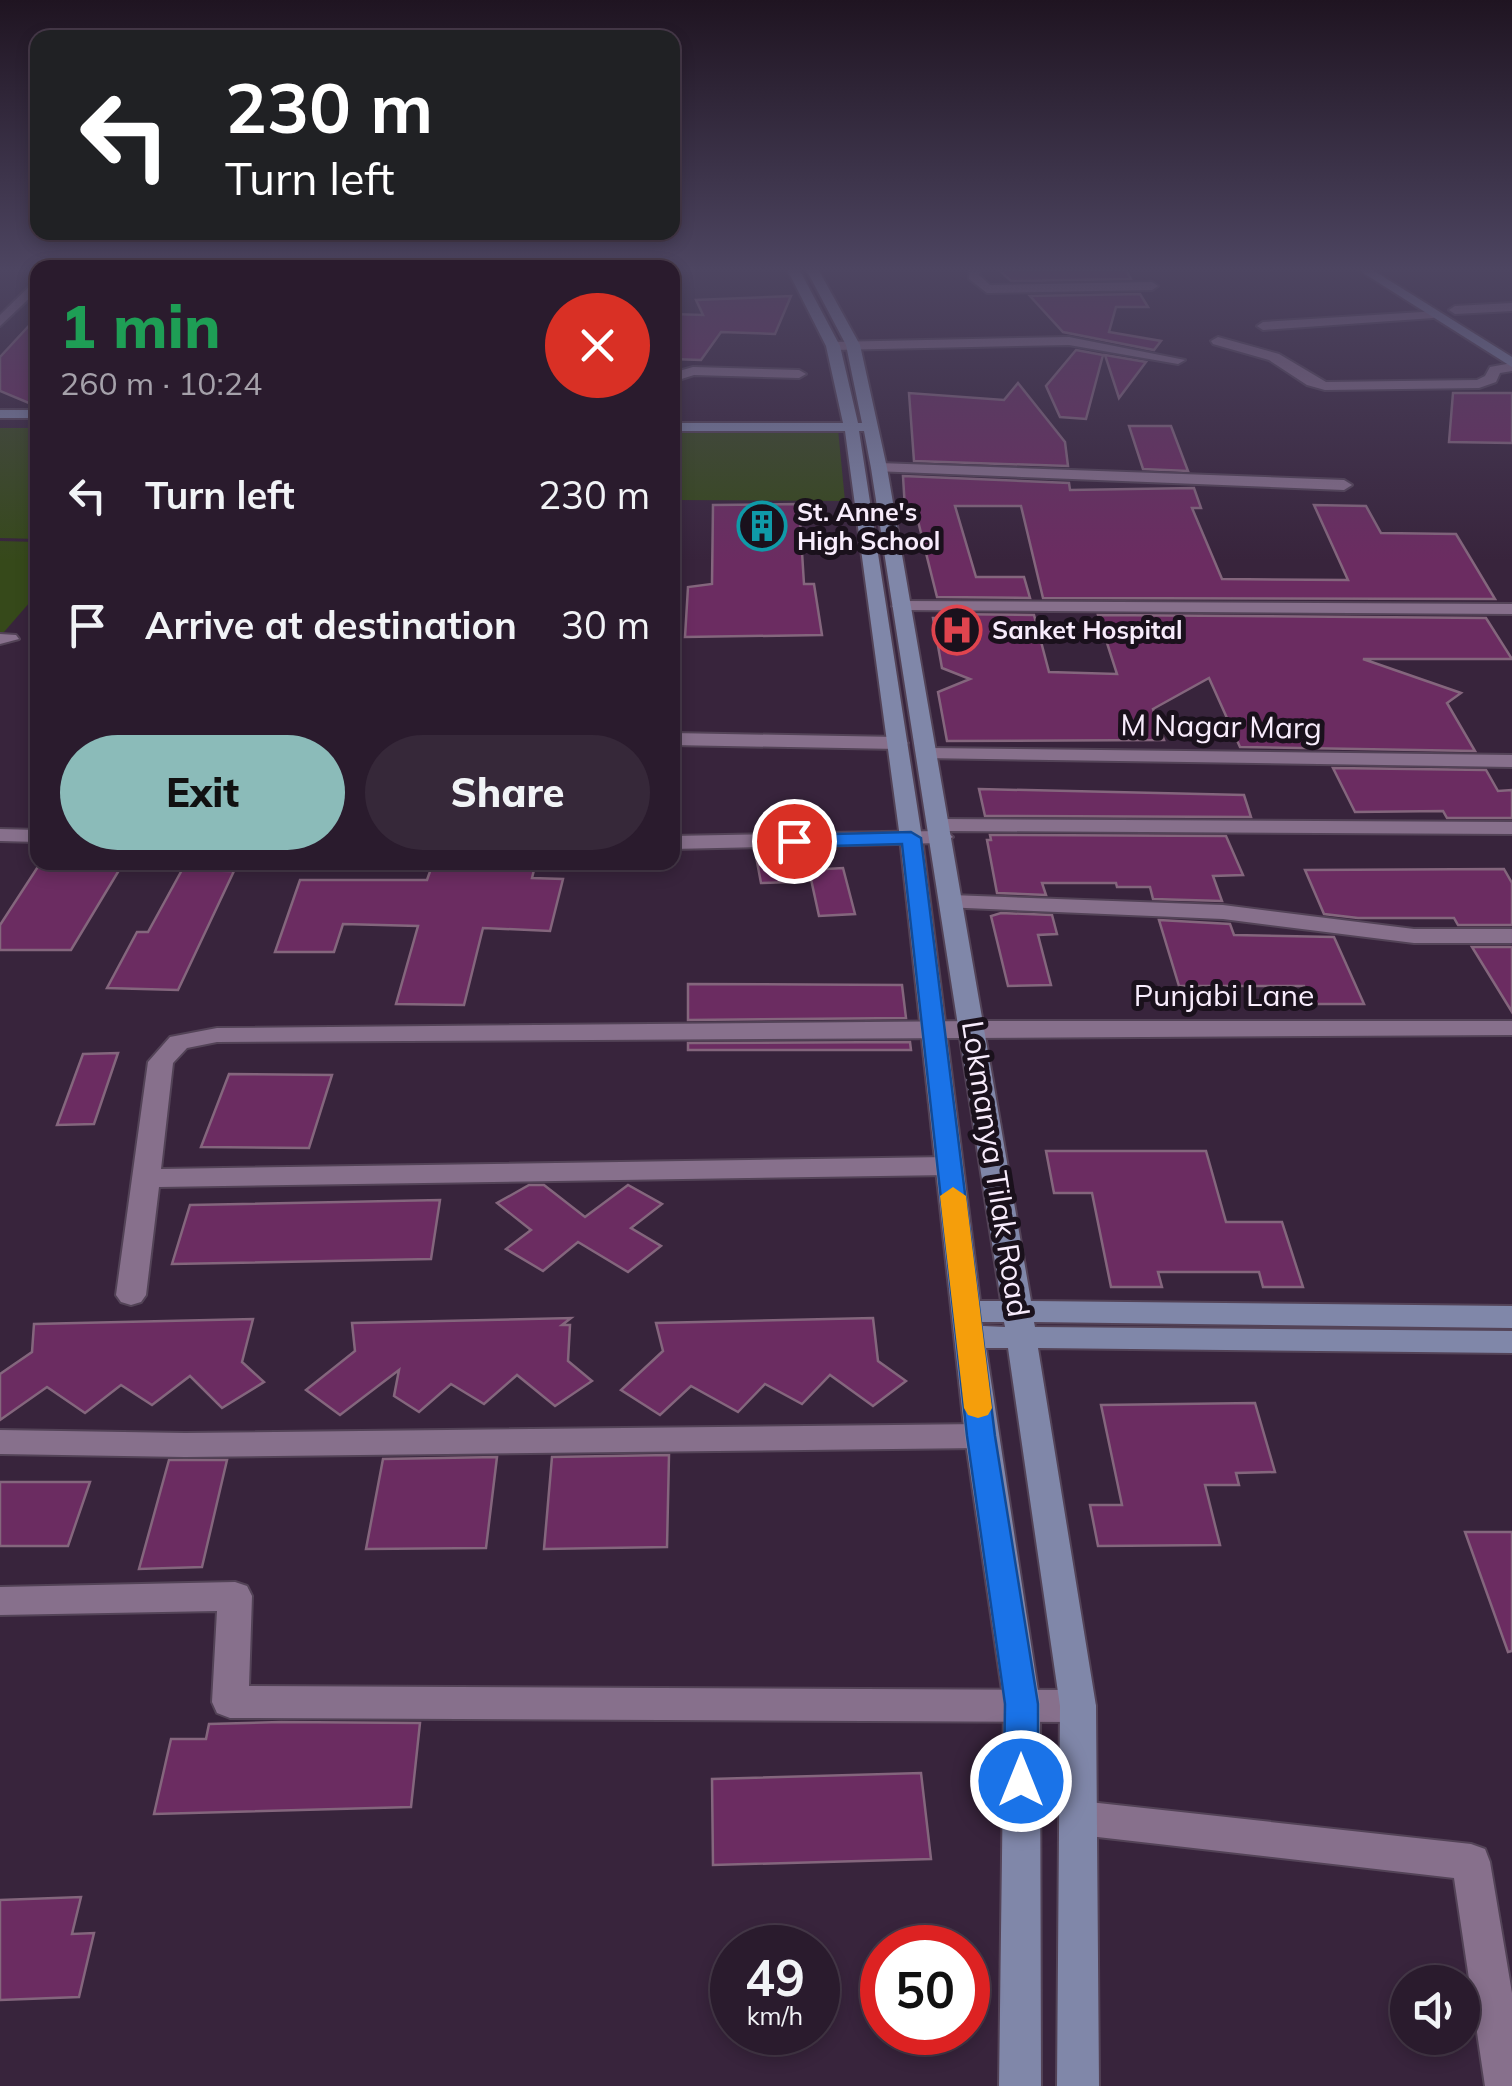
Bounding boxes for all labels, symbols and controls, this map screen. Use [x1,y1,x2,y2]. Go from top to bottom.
text: 230 m [225,63,433,151]
icon: left [60,70,190,200]
text: Turn left [225,150,394,206]
text: 1 min [60,288,221,363]
button: close [545,293,650,398]
text: 260 m · 10:24 [60,363,262,403]
icon: left [60,468,115,523]
text: Turn left [145,471,295,519]
text: 230 m [538,471,650,519]
place label: St. Anne's High School [797,496,940,556]
building icon: St. Anne's High School [736,500,788,552]
icon: arrive [60,598,115,653]
text: Arrive at destination [145,601,517,649]
text: 30 m [561,601,650,649]
hospital icon: Sanket Hospital [931,604,983,656]
place label: Sanket Hospital [992,614,1182,645]
street label: M Nagar Marg [1120,705,1322,747]
button: Exit [60,735,345,850]
button: Share [365,735,650,850]
pin [752,799,837,884]
icon: arrive [767,814,822,869]
street label: Punjabi Lane [1134,976,1314,1014]
street label: Lokmanya Tilak Road [954,1018,1038,1320]
position arrow [969,1729,1073,1833]
speed limit sign: 50 [860,1925,990,2055]
text: 49 [745,1946,805,2009]
map controls [1390,1965,1480,2055]
button: sound [1390,1965,1480,2055]
text: km/h [747,2000,803,2031]

